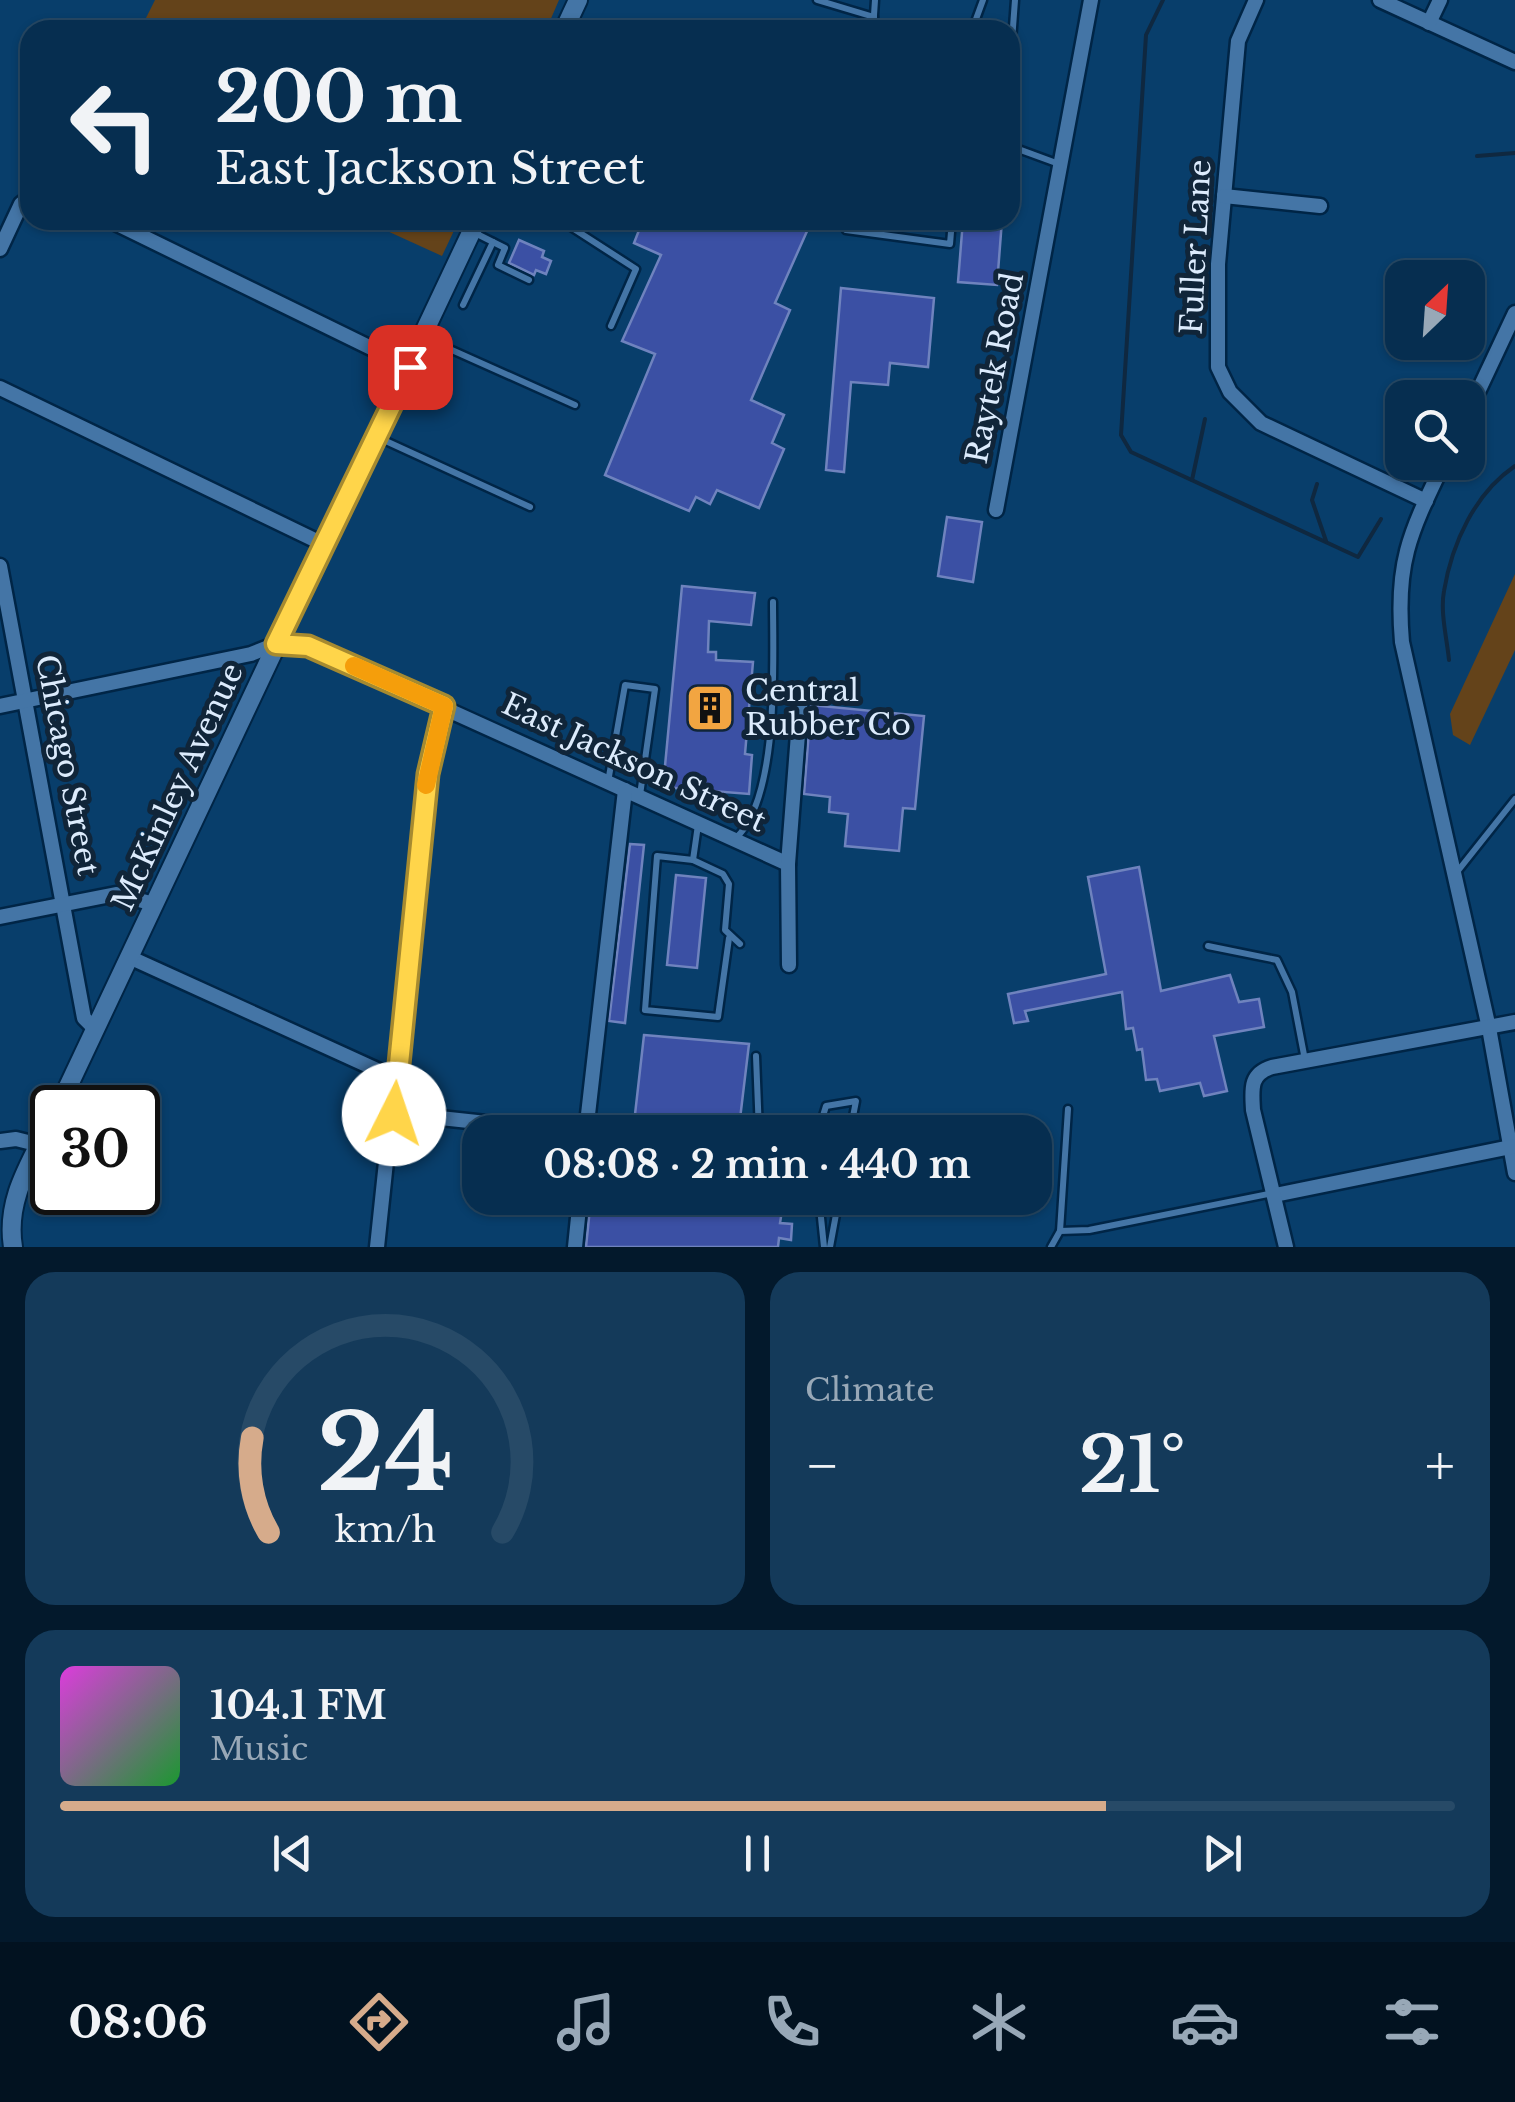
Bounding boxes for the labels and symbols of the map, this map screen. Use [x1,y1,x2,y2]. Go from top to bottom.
street label: Fuller Lane [1172,158,1219,335]
north arrow [1385,260,1485,360]
street label: Raytek Road [958,269,1031,467]
pin [368,325,453,410]
street label: Chicago Street [28,651,107,879]
street label: McKinley Avenue [104,657,251,916]
place label: Central Rubber Co [745,672,911,743]
building icon: Central Rubber Co [684,682,736,734]
street label: East Jackson Street [496,685,773,840]
position arrow [342,1062,446,1166]
speed limit sign: 30 [30,1085,160,1215]

